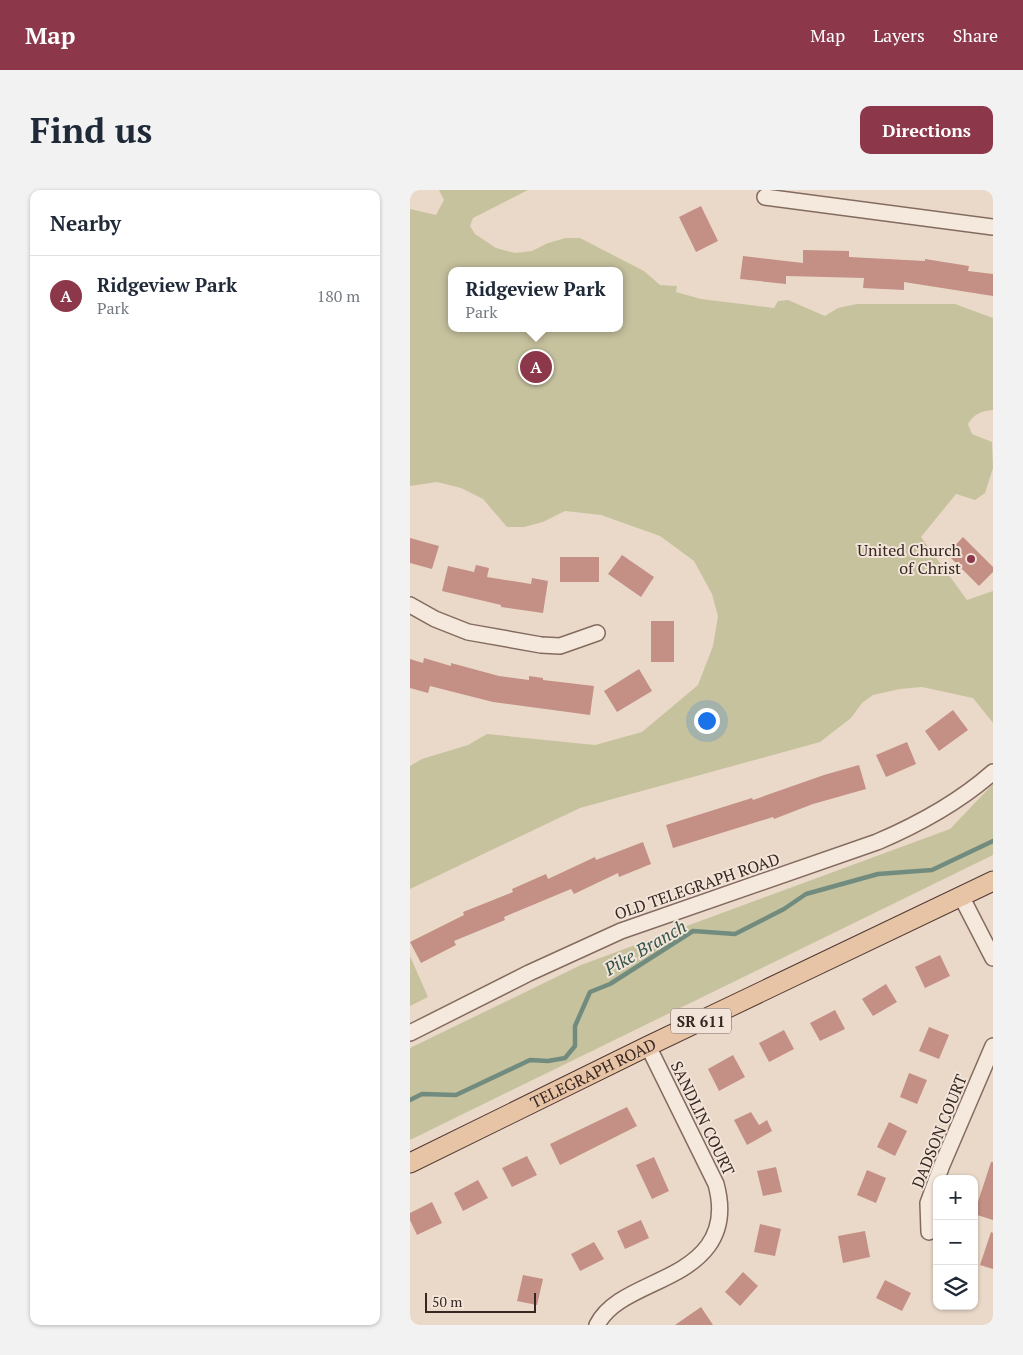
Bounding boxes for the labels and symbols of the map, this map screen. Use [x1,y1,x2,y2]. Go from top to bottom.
pin: A [520,348,552,386]
place label: United Church of Christ [857,539,962,579]
marker: United Church of Christ [965,553,977,565]
your location [694,708,720,734]
street label: OLD TELEGRAPH ROAD [611,847,783,925]
water label: Pike Branch [599,914,691,981]
road number: SR 611 [671,1008,731,1034]
street label: TELEGRAPH ROAD [527,1033,660,1113]
street label: SANDLIN COURT [666,1057,740,1179]
street label: DADSON COURT [906,1071,972,1191]
scale bar [425,1290,536,1313]

